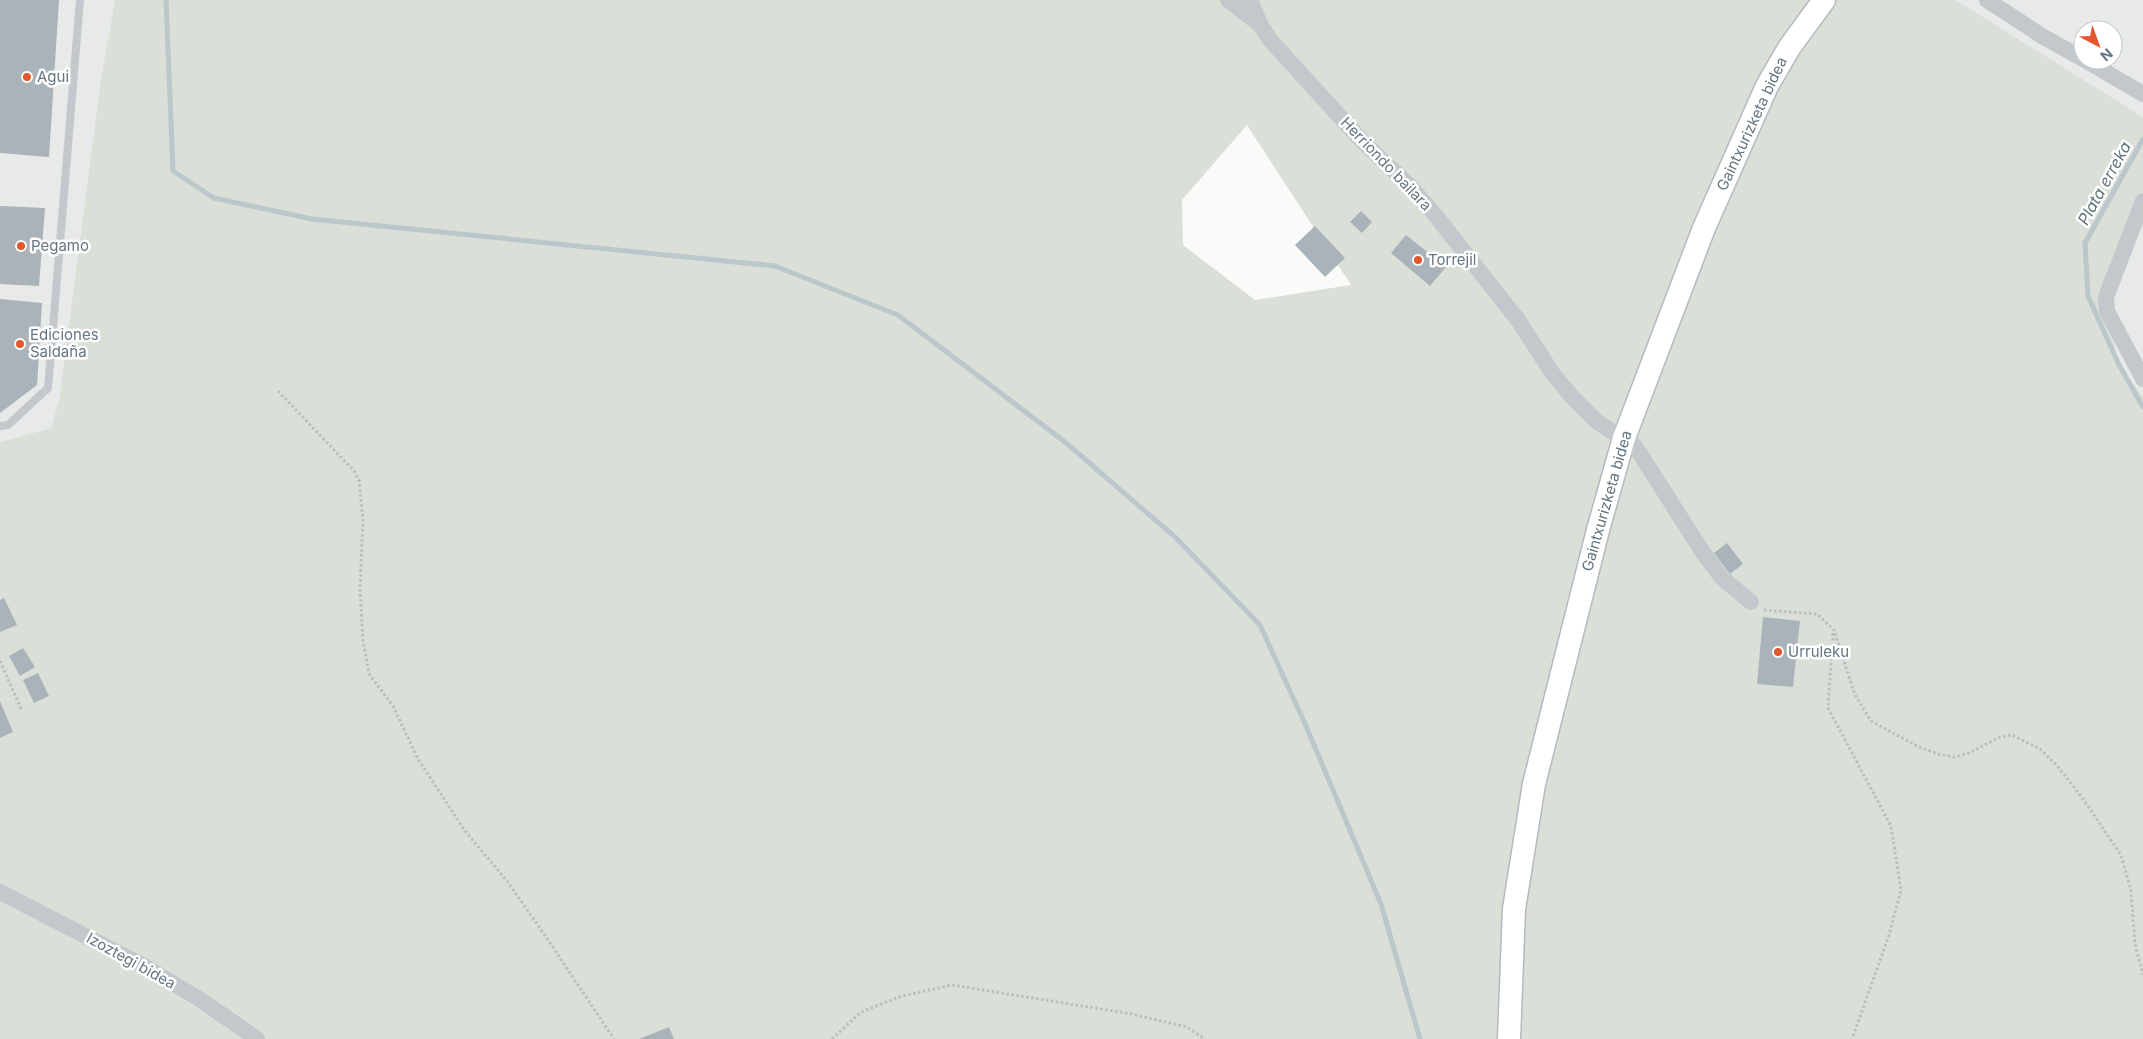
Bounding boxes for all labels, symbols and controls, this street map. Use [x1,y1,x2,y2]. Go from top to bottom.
north arrow [2073,20,2123,70]
text: N [2097,45,2116,65]
street label: Gaintxurizketa bidea [1712,54,1791,194]
place label: Agui [37,67,69,86]
marker: Agui [21,71,33,83]
street label: Herriondo bailara [1337,113,1436,215]
water label: Plata erreka [2073,138,2135,228]
place label: Pegamo [31,236,89,255]
marker: Pegamo [15,240,27,252]
place label: Torrejil [1428,250,1476,269]
marker: Torrejil [1412,254,1424,266]
place label: Ediciones Saldaña [30,325,99,361]
marker: Ediciones Saldaña [14,338,26,350]
street label: Gaintxurizketa bidea [1577,428,1636,573]
place label: Urruleku [1788,642,1849,661]
marker: Urruleku [1772,646,1784,658]
street label: Izoztegi bidea [83,928,179,993]

